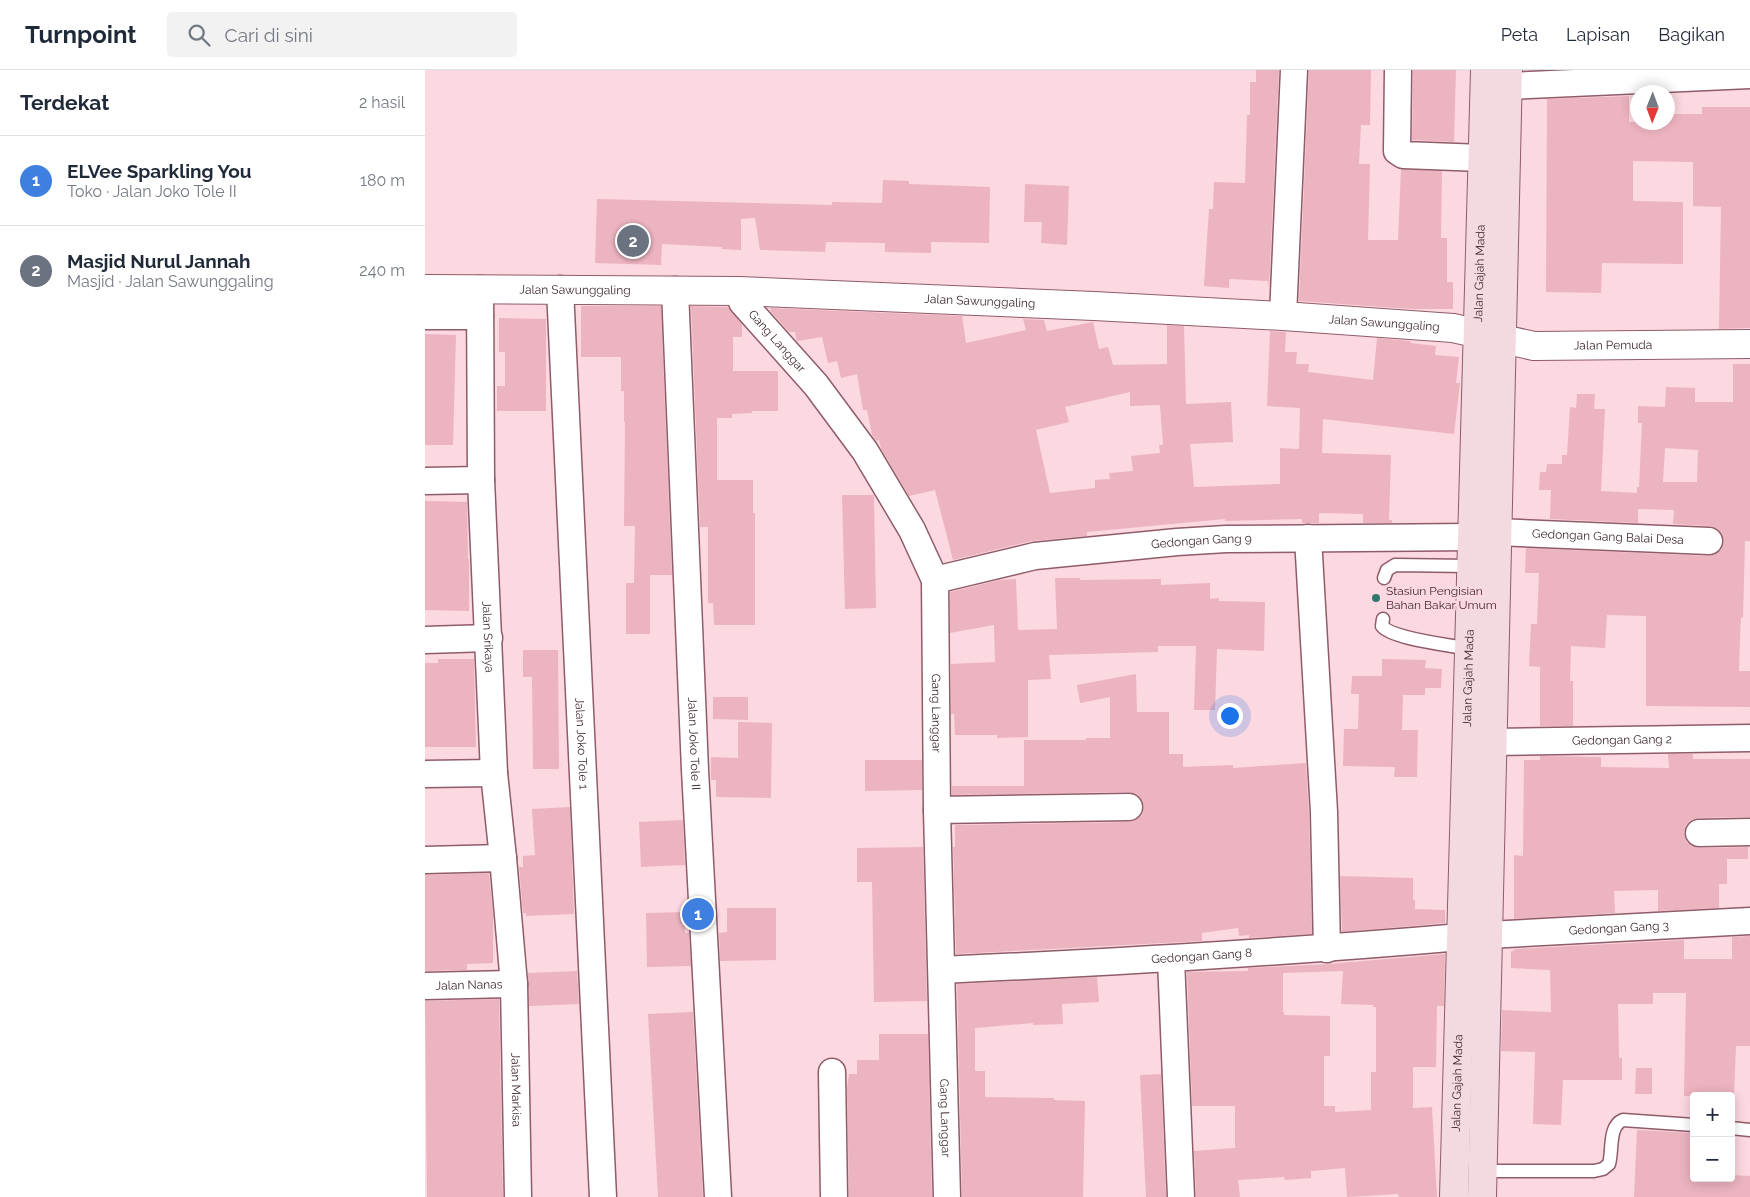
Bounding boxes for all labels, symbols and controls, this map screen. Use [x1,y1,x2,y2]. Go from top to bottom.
search box [167,12,517,57]
text: Turnpoint [25,20,137,49]
icon: search [185,21,213,49]
text: Cari di sini [225,24,313,46]
text: Peta [1501,24,1538,45]
text: Lapisan [1566,24,1630,45]
text: Bagikan [1658,24,1725,45]
north arrow [1630,85,1675,130]
text: Terdekat [20,90,109,115]
text: 2 hasil [359,93,405,112]
text: ELVee Sparkling You [67,160,251,182]
text: 1 [32,171,40,190]
text: 180 m [360,171,405,190]
text: Toko · Jalan Joko Tole II [67,182,237,201]
pin: 2 [617,222,649,260]
street label: Jalan Gajah Mada [1471,224,1488,322]
text: Masjid Nurul Jannah [67,250,251,272]
text: 2 [31,261,41,280]
text: 240 m [359,261,405,280]
text: Masjid · Jalan Sawunggaling [67,272,274,291]
street label: Jalan Sawunggaling [519,283,631,297]
street label: Jalan Sawunggaling [924,292,1036,311]
street label: Gang Langgar [746,307,809,376]
street label: Jalan Sawunggaling [1328,312,1440,334]
street label: Jalan Pemuda [1574,338,1652,353]
street label: Gedongan Gang Balai Desa [1532,526,1684,547]
street label: Gedongan Gang 9 [1150,532,1252,552]
place label: Stasiun Pengisian Bahan Bakar Umum [1386,584,1497,612]
marker: Stasiun Pengisian Bahan Bakar Umum [1370,592,1382,604]
street label: Jalan Srikaya [479,601,497,673]
street label: Jalan Gajah Mada [1460,629,1477,727]
street label: Gang Langgar [929,674,944,753]
street label: Jalan Joko Tole 1 [572,697,591,790]
street label: Jalan Joko Tole II [685,697,703,790]
your location [1217,703,1243,729]
street label: Gedongan Gang 2 [1572,732,1672,748]
pin: 1 [682,895,714,933]
street label: Gedongan Gang 3 [1568,918,1669,938]
street label: Gedongan Gang 8 [1151,946,1252,966]
street label: Jalan Nanas [435,977,503,993]
street label: Jalan Gajah Mada [1449,1034,1465,1132]
street label: Jalan Markisa [508,1052,524,1127]
street label: Gang Langgar [937,1079,953,1158]
map controls [1690,1092,1735,1182]
button: + [1690,1092,1735,1137]
button: − [1690,1137,1735,1182]

